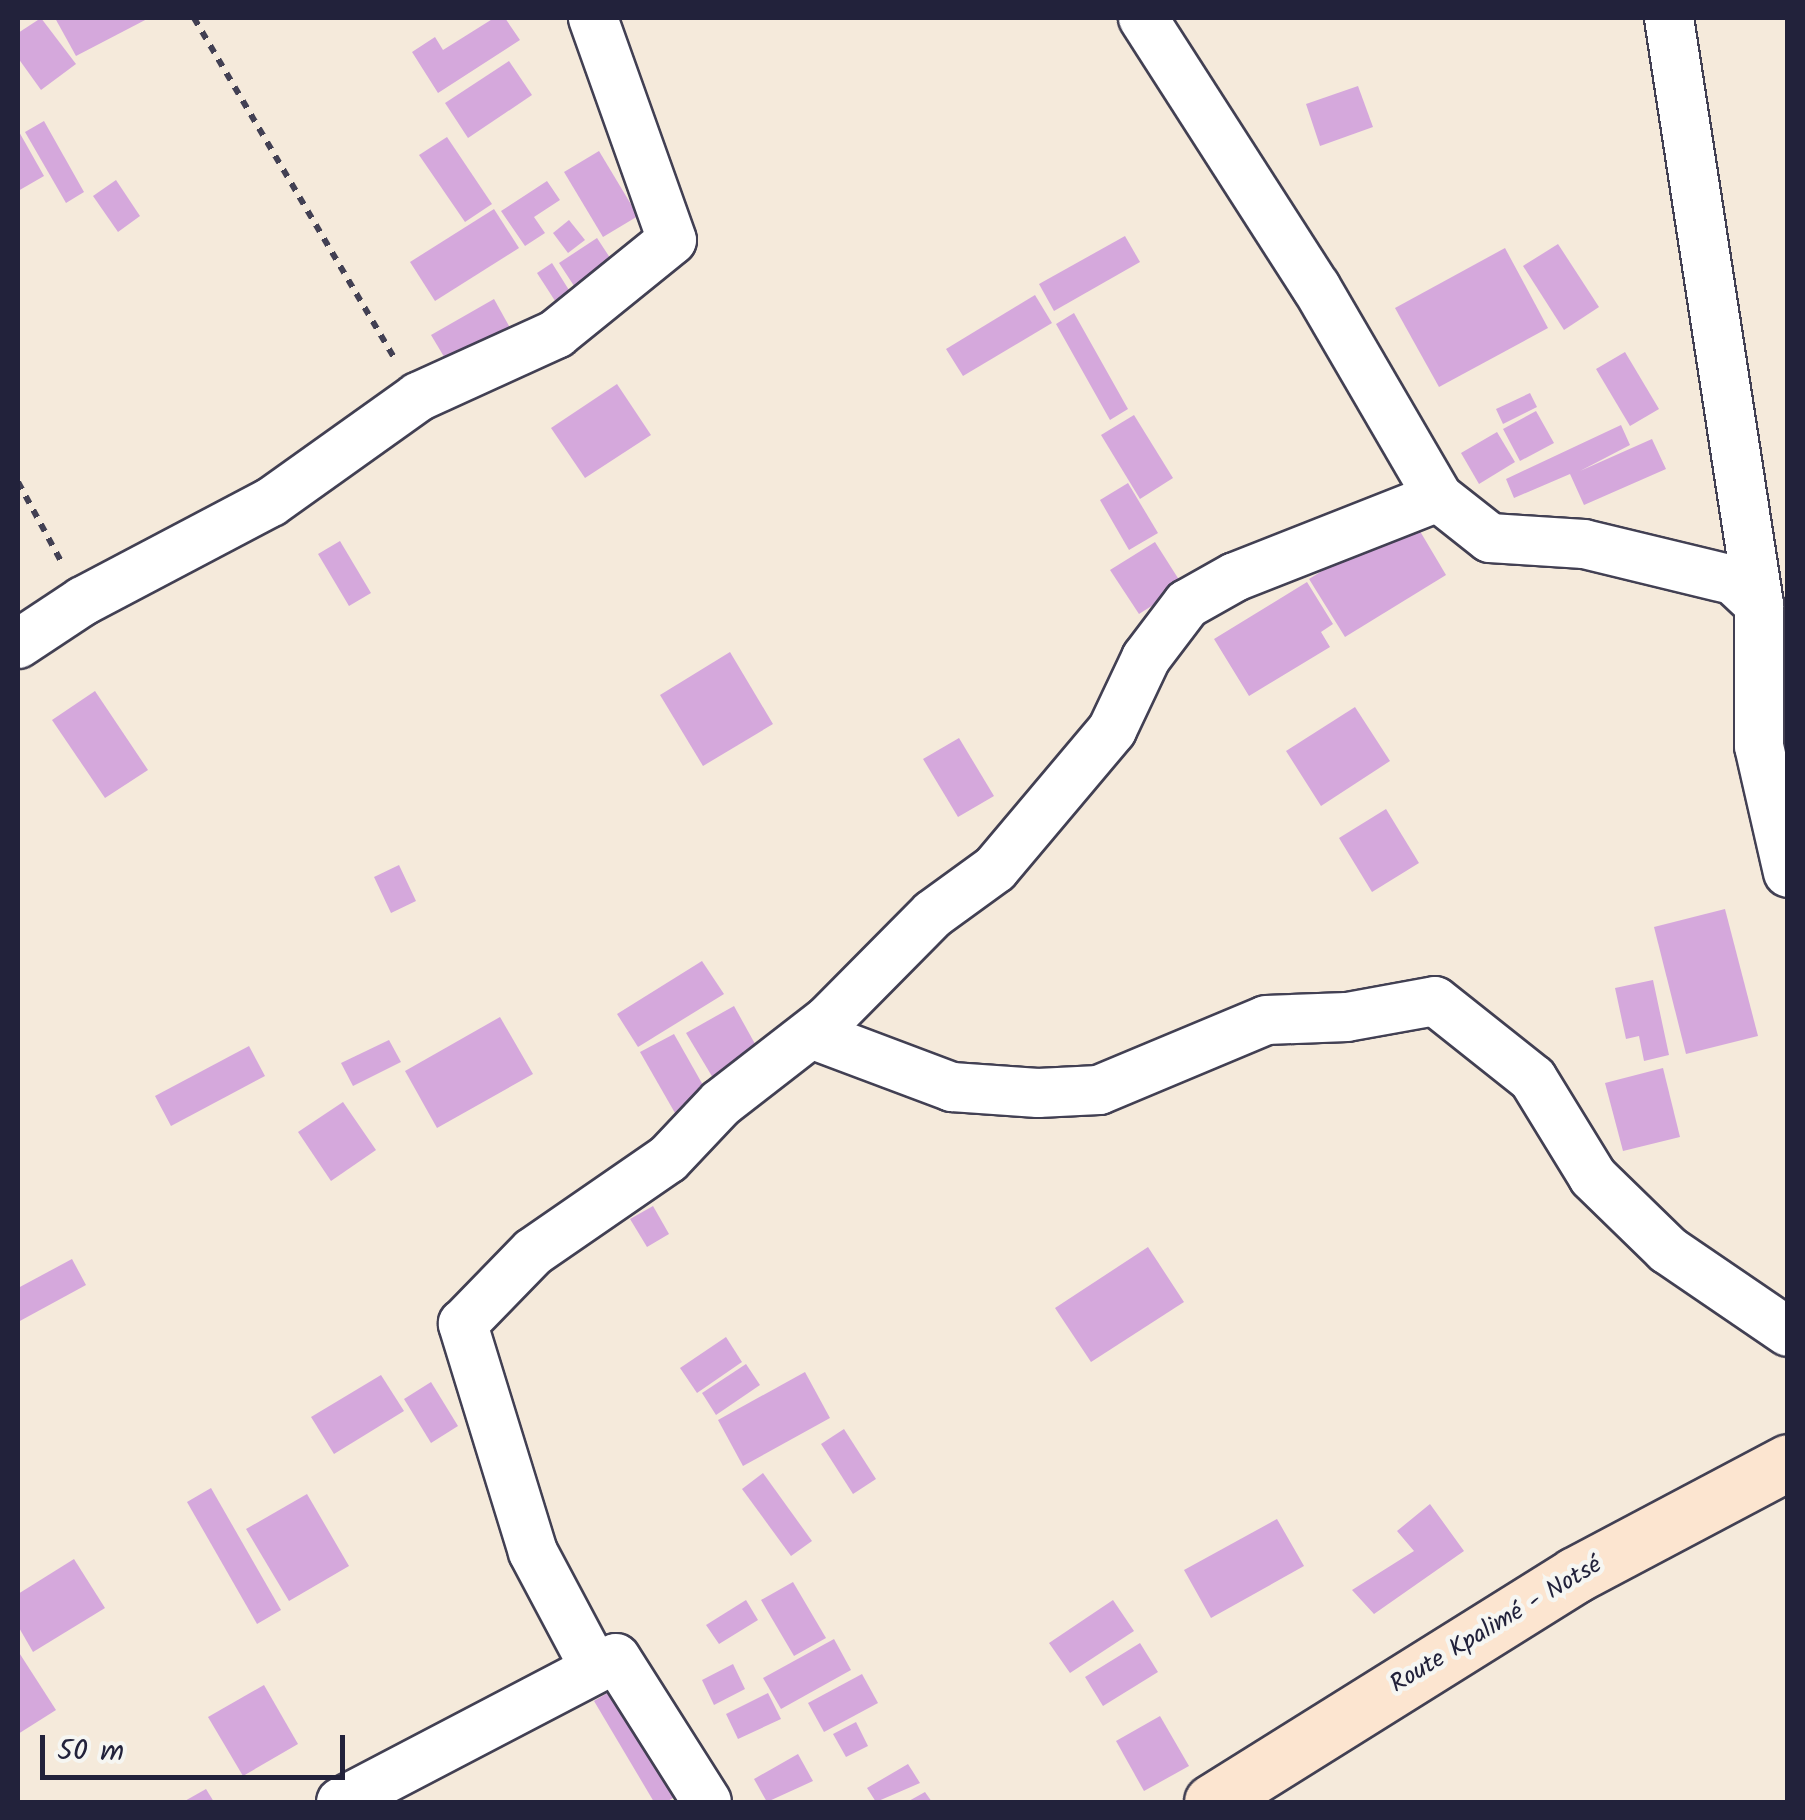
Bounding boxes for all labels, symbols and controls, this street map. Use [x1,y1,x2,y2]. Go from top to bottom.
street label: Route Kpalimé - Notsé [1385,1550,1607,1700]
scale bar [45,1715,350,1777]
text: 50 m [57,1728,124,1776]

